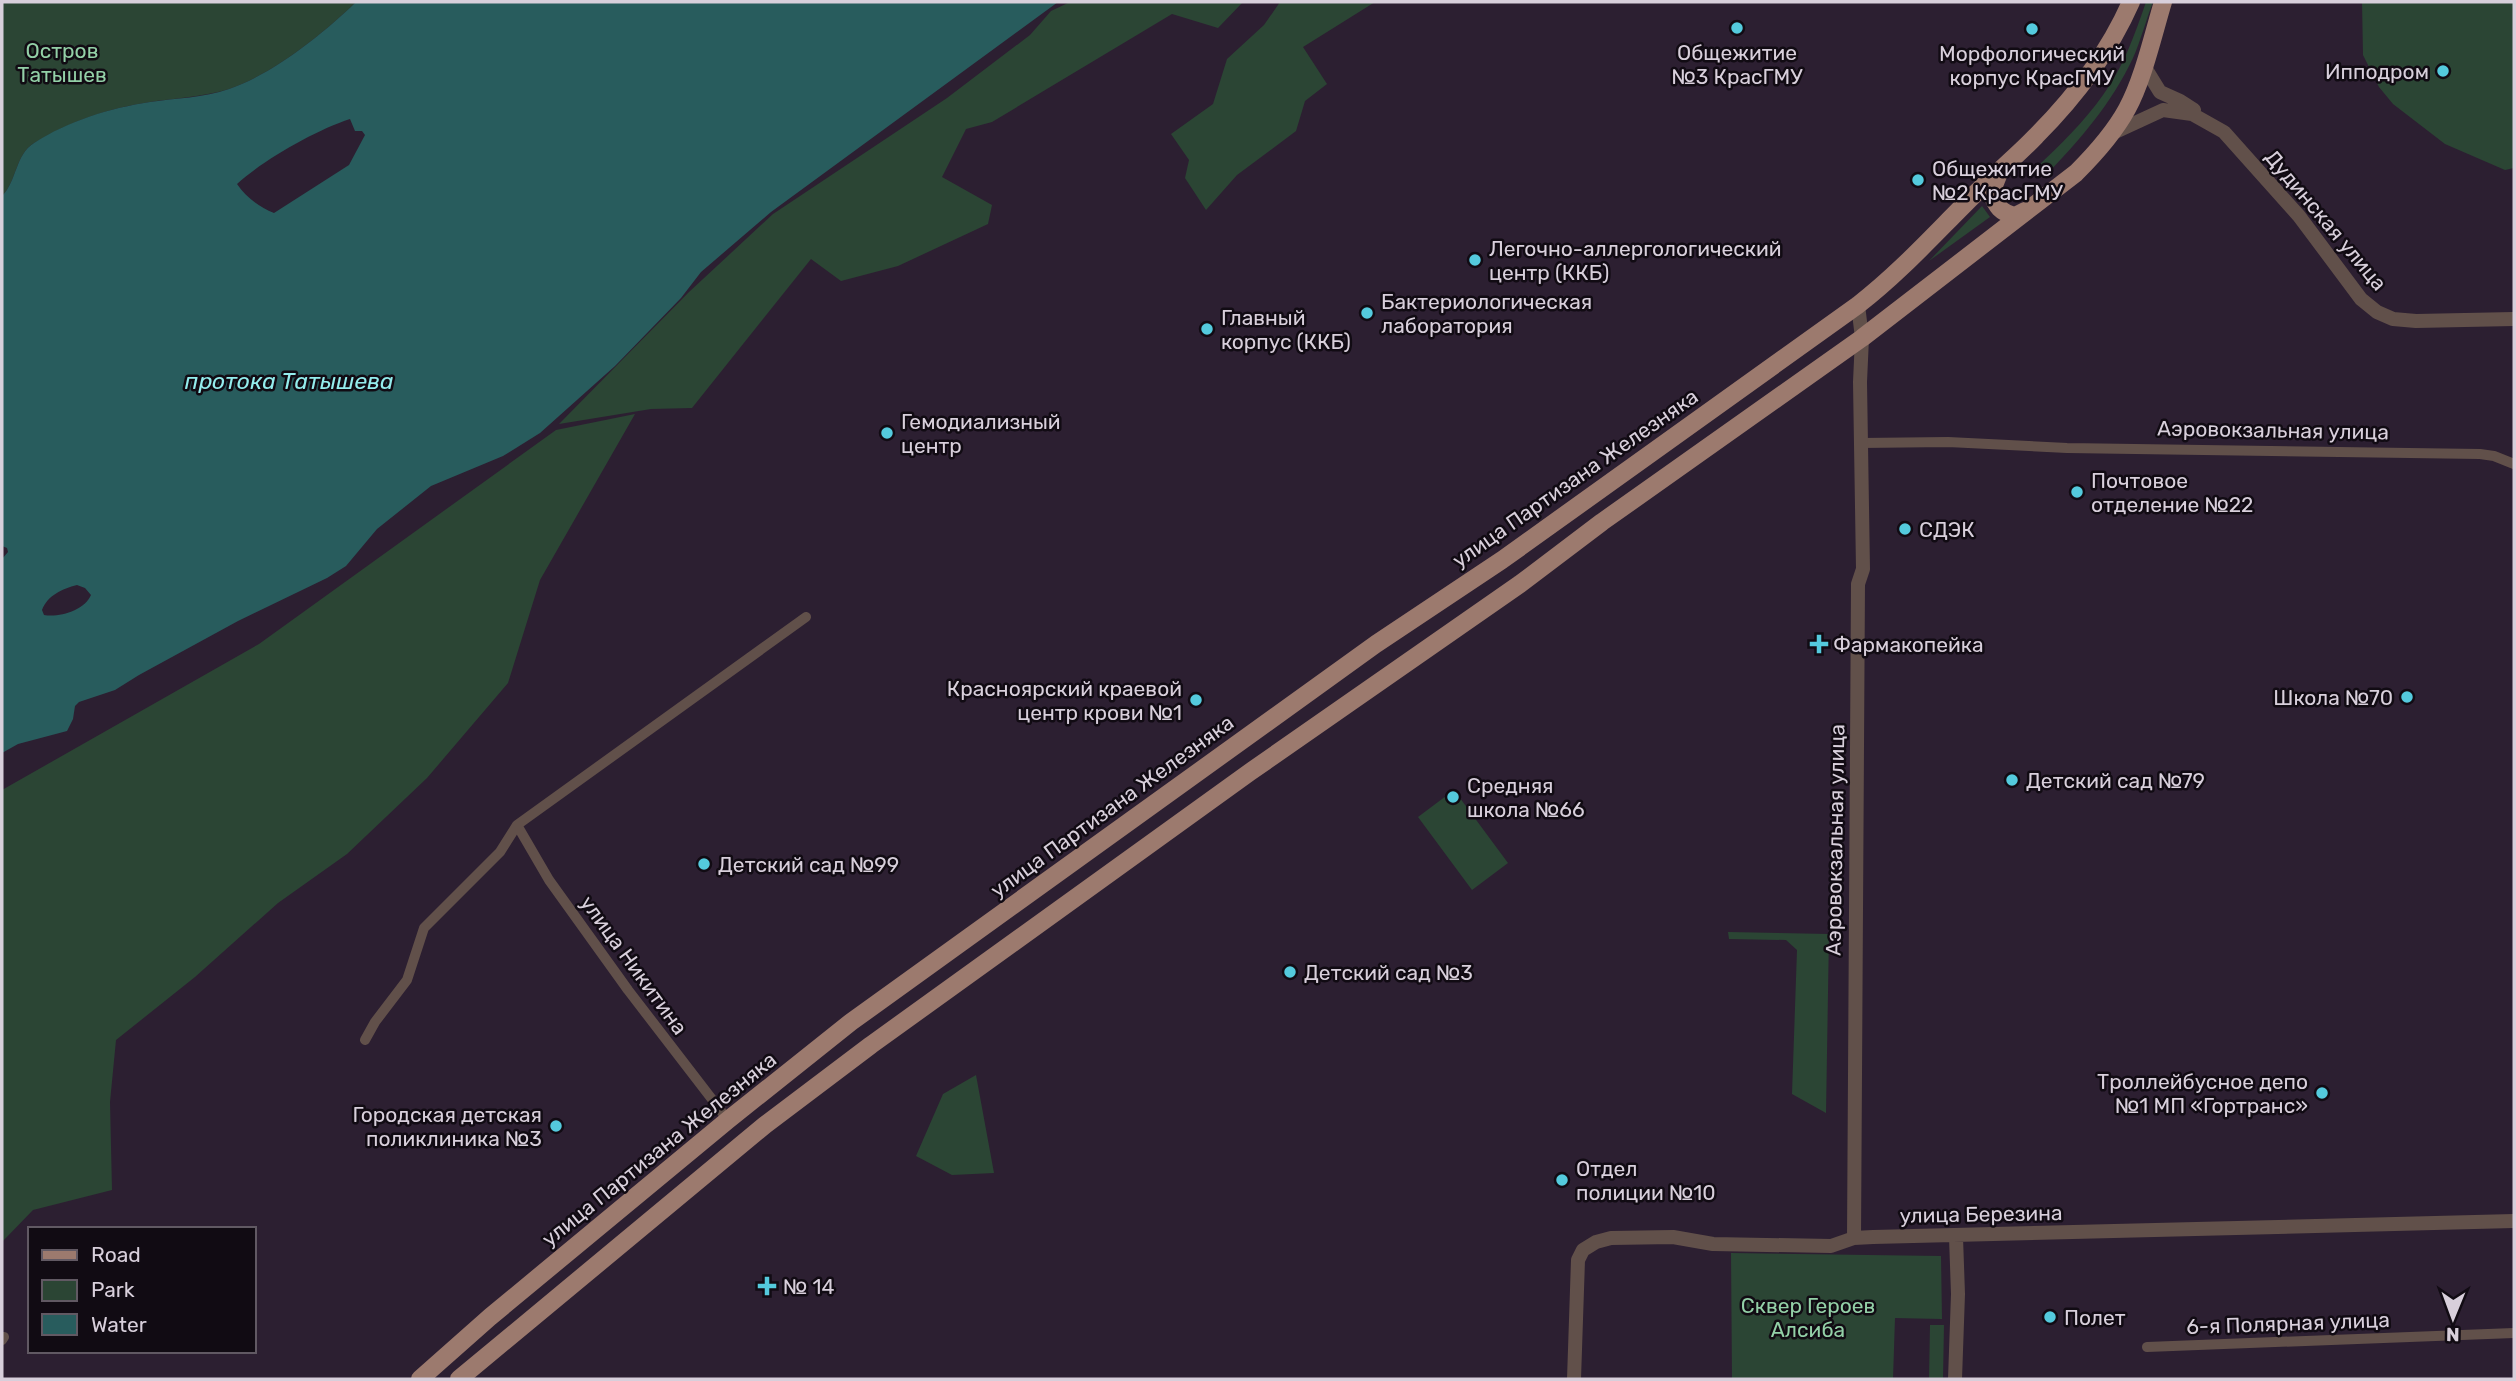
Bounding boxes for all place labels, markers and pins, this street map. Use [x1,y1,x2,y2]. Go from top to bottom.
marker: Общежитие №3 КрасГМУ [1729,20,1745,36]
marker: Морфологический корпус КрасГМУ [2024,21,2040,37]
place label: Общежитие №3 КрасГМУ [1671,40,1803,89]
place label: Морфологический корпус КрасГМУ [1939,41,2125,90]
place label: Ипподром [2325,59,2429,84]
marker: Ипподром [2435,63,2451,79]
place label: Общежитие №2 КрасГМУ [1932,156,2064,205]
marker: Общежитие №2 КрасГМУ [1910,172,1926,188]
place label: Легочно-аллергологический центр (ККБ) [1489,236,1782,285]
marker: Легочно-аллергологический центр (ККБ) [1467,252,1483,268]
place label: Бактериологическая лаборатория [1381,289,1592,338]
place label: Главный корпус (ККБ) [1221,305,1351,354]
marker: Бактериологическая лаборатория [1359,305,1375,321]
marker: Главный корпус (ККБ) [1199,321,1215,337]
place label: Гемодиализный центр [901,409,1061,458]
marker: Гемодиализный центр [879,425,895,441]
place label: Почтовое отделение №22 [2091,468,2253,517]
marker: Почтовое отделение №22 [2069,484,2085,500]
place label: СДЭК [1919,517,1975,542]
marker: СДЭК [1897,521,1913,537]
place label: Фармакопейка [1833,632,1984,657]
marker: Фармакопейка [1811,636,1827,652]
place label: Красноярский краевой центр крови №1 [947,676,1182,725]
place label: Школа №70 [2273,685,2393,710]
marker: Школа №70 [2399,689,2415,705]
marker: Красноярский краевой центр крови №1 [1188,692,1204,708]
place label: Детский сад №79 [2026,768,2205,793]
marker: Детский сад №79 [2004,772,2020,788]
place label: Средняя школа №66 [1467,773,1585,822]
marker: Средняя школа №66 [1445,789,1461,805]
place label: Детский сад №99 [718,852,899,877]
marker: Детский сад №99 [696,856,712,872]
place label: Детский сад №3 [1304,960,1473,985]
marker: Детский сад №3 [1282,964,1298,980]
place label: Троллейбусное депо №1 МП «Гортранс» [2097,1069,2308,1118]
marker: Троллейбусное депо №1 МП «Гортранс» [2314,1085,2330,1101]
place label: Городская детская поликлиника №3 [352,1102,542,1151]
marker: Городская детская поликлиника №3 [548,1118,564,1134]
place label: Отдел полиции №10 [1576,1156,1716,1205]
marker: Отдел полиции №10 [1554,1172,1570,1188]
place label: № 14 [783,1274,834,1299]
marker: № 14 [757,1276,777,1296]
place label: Полет [2064,1305,2126,1330]
marker: Полет [2042,1309,2058,1325]

